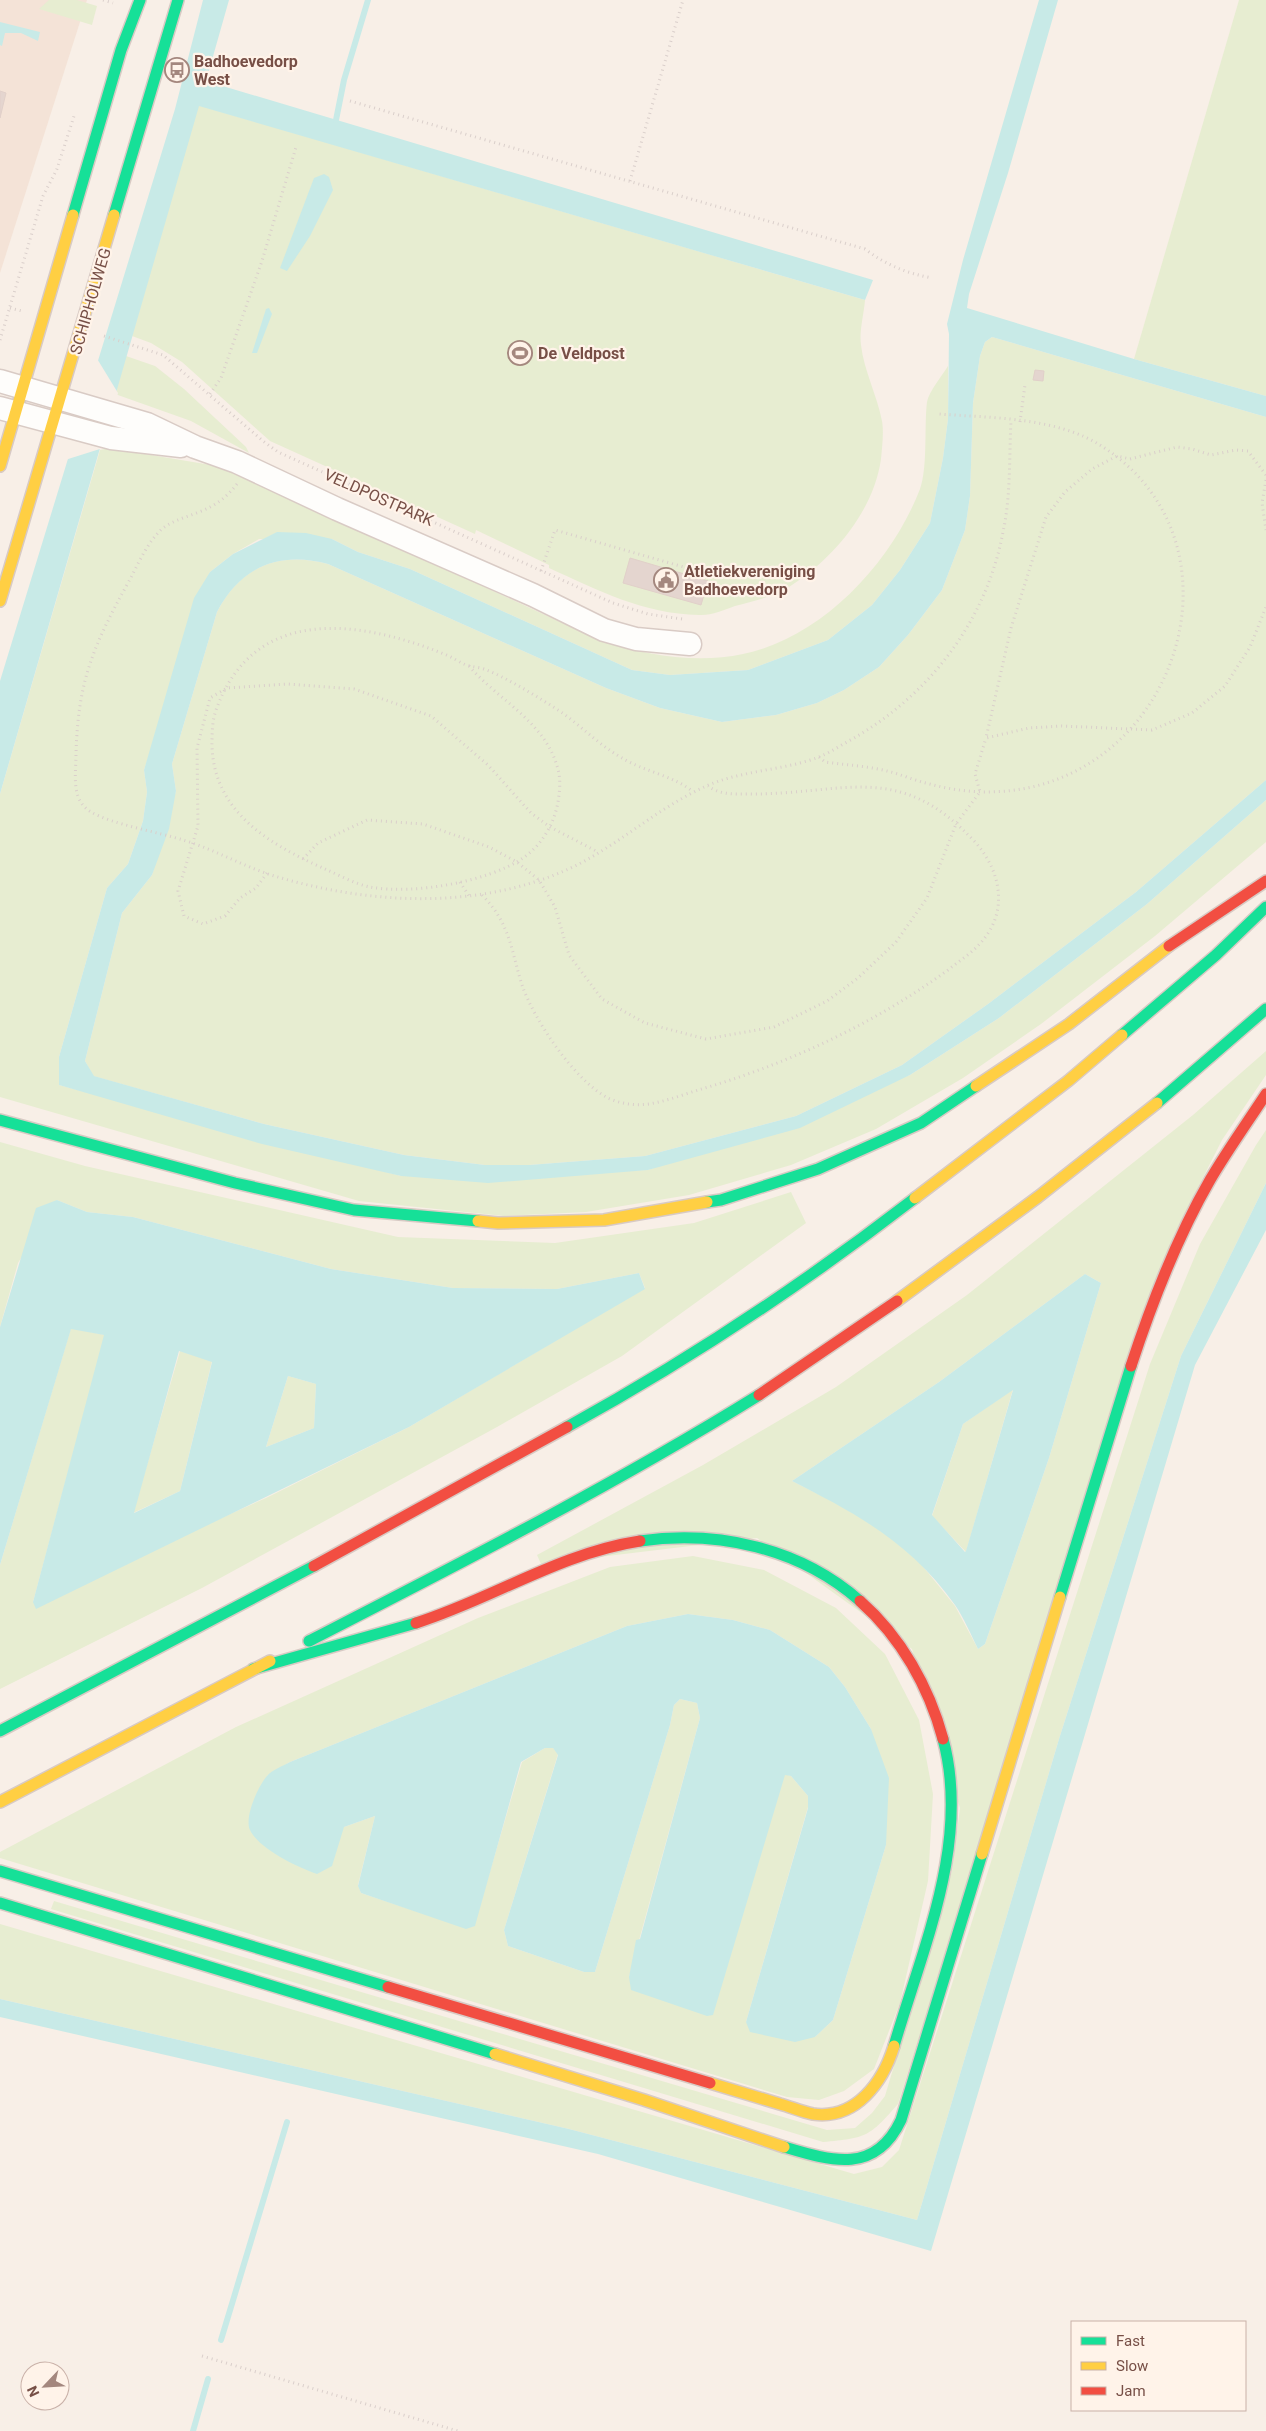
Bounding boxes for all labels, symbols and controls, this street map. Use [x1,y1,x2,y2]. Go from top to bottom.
place label: Badhoevedorp West [194,52,298,89]
bus stop icon: Badhoevedorp West [164,57,190,83]
street label: SCHIPHOLWEG [66,246,115,357]
sports icon: De Veldpost [507,340,533,366]
place label: De Veldpost [538,344,625,363]
street label: VELDPOSTPARK [321,465,437,531]
place label: Atletiekvereniging Badhoevedorp [684,562,815,599]
public building icon: Atletiekvereniging Badhoevedorp [653,567,679,593]
legend [1071,2321,1246,2411]
text: Fast [1116,2332,1145,2350]
text: Slow [1116,2357,1148,2375]
north arrow [20,2361,70,2411]
text: Jam [1116,2382,1146,2400]
text: N [24,2384,43,2399]

